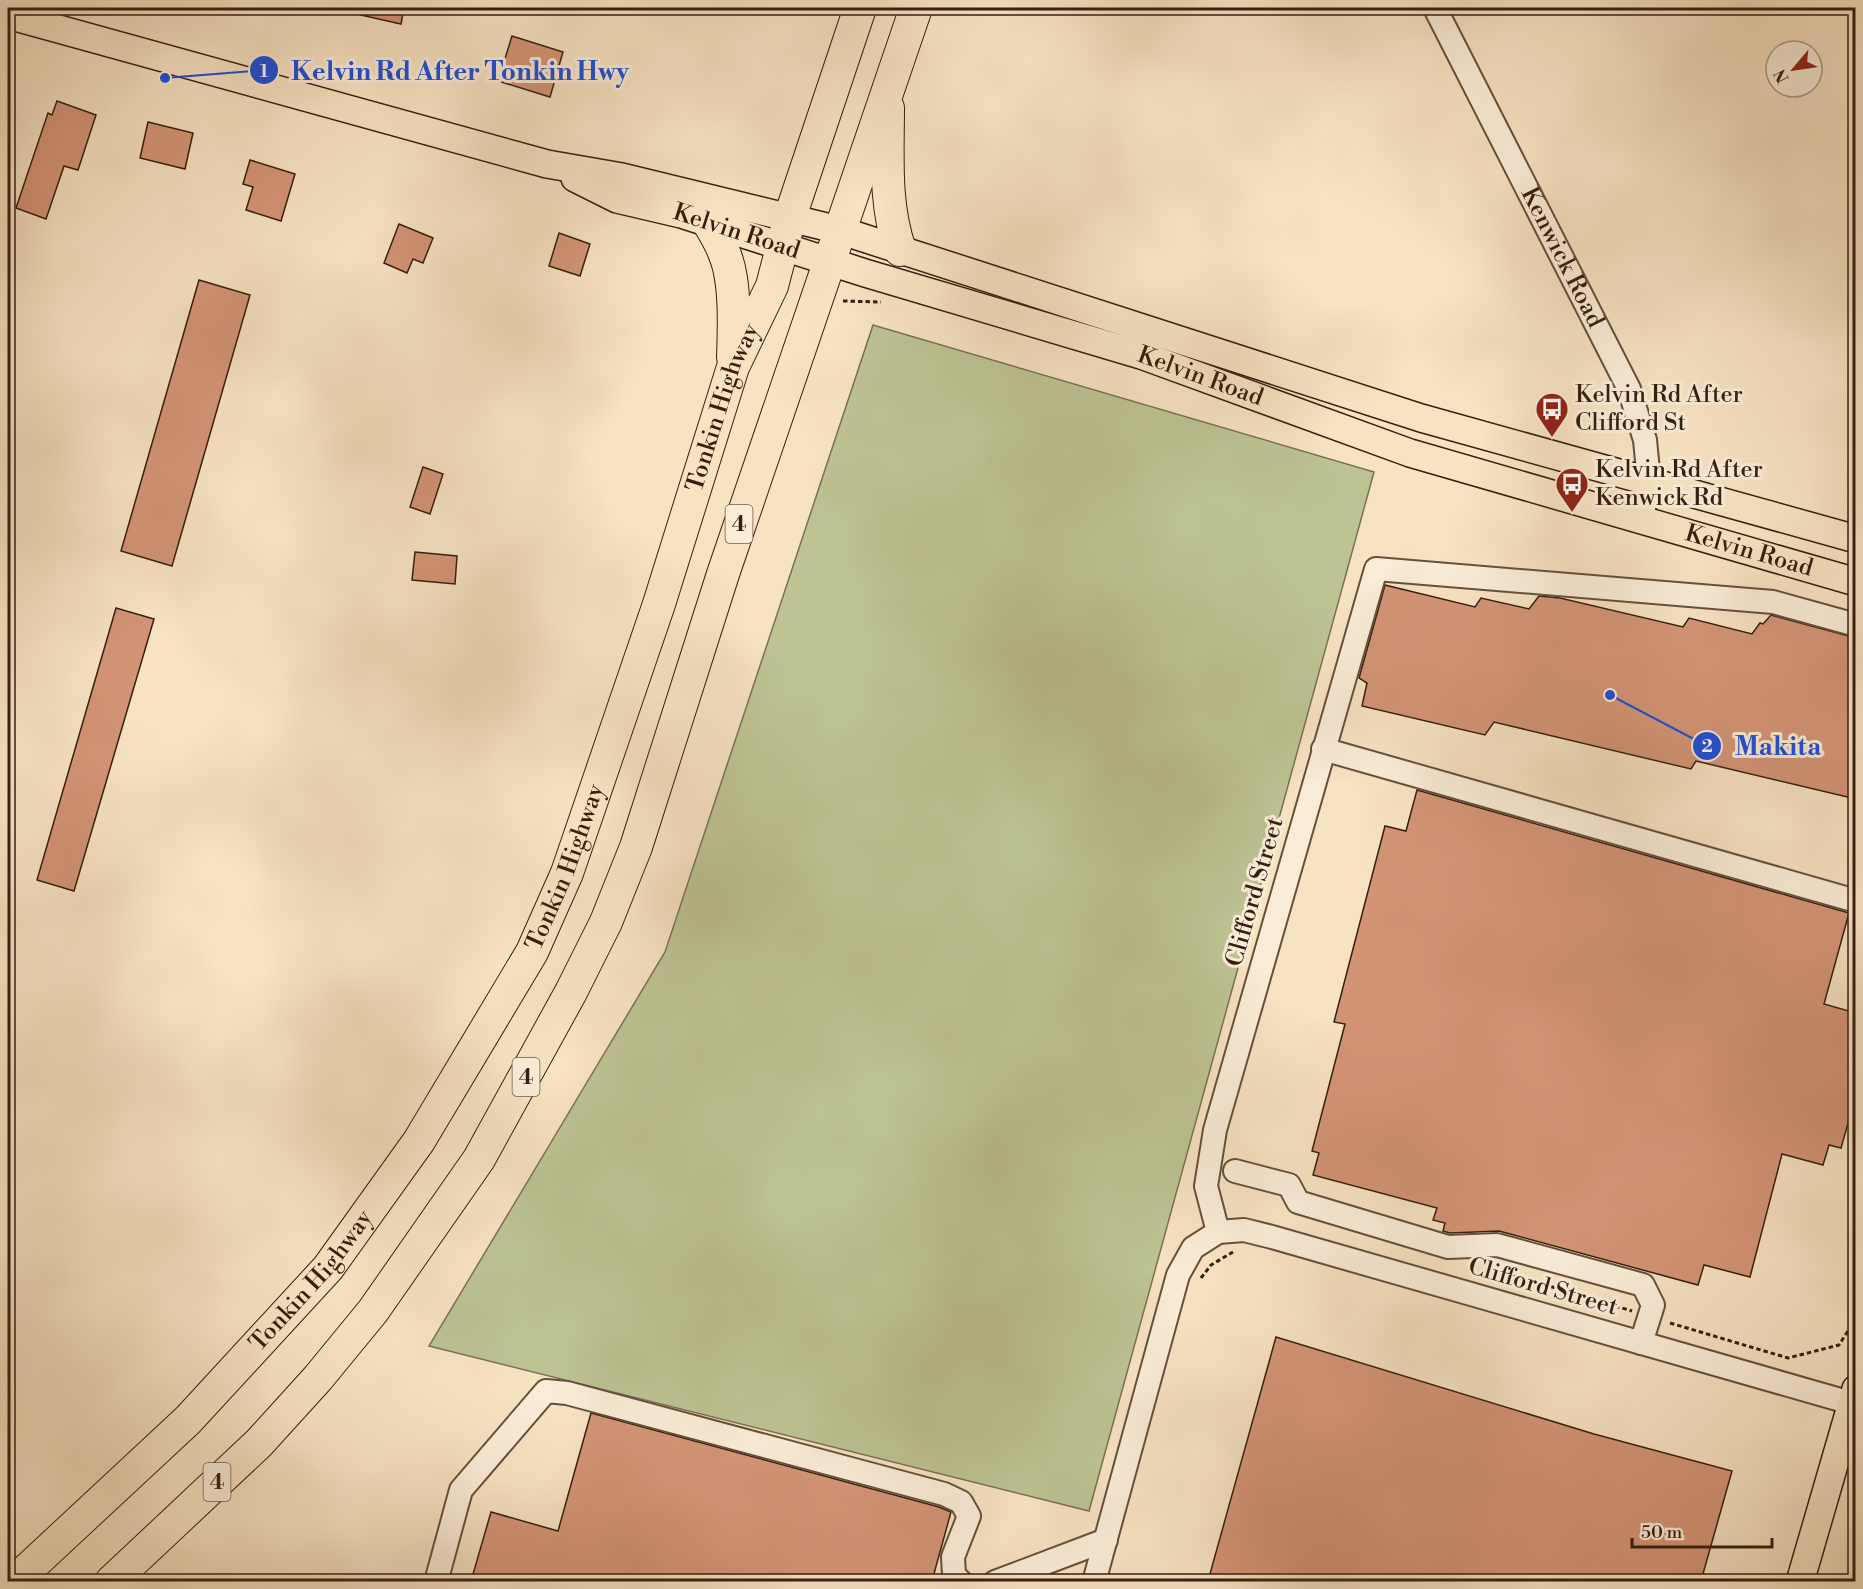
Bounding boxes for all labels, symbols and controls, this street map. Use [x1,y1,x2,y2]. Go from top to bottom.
north arrow [1764,39,1824,99]
callout: Kelvin Rd After Tonkin Hwy [249,48,641,92]
text: Kelvin Rd After Tonkin Hwy [291,56,630,88]
text: 1 [260,60,269,83]
text: N [1770,65,1794,86]
street label: Kenwick Road [1514,182,1610,333]
street label: Kelvin Road [669,197,804,266]
street label: Tonkin Highway [680,318,767,496]
street label: Kelvin Road [1133,340,1268,413]
place label: Kelvin Rd After Clifford St [1575,380,1743,438]
bus stop icon: Kelvin Rd After Clifford St [1534,391,1570,438]
place label: Kelvin Rd After Kenwick Rd [1595,455,1763,513]
bus stop icon: Kelvin Rd After Kenwick Rd [1554,466,1590,513]
road number: 4 [726,505,752,543]
street label: Kelvin Road [1682,518,1817,584]
callout: Makita [1692,724,1833,768]
text: Makita [1735,731,1822,763]
text: 2 [1701,735,1713,758]
street label: Tonkin Highway [520,780,611,955]
street label: Clifford Street [1219,813,1291,970]
road number: 4 [512,1058,540,1096]
street label: Tonkin Highway [243,1204,380,1358]
street label: Clifford Street [1465,1251,1622,1323]
road number: 4 [204,1463,230,1501]
scale bar [1632,1511,1772,1549]
text: 50 m [1641,1521,1683,1544]

